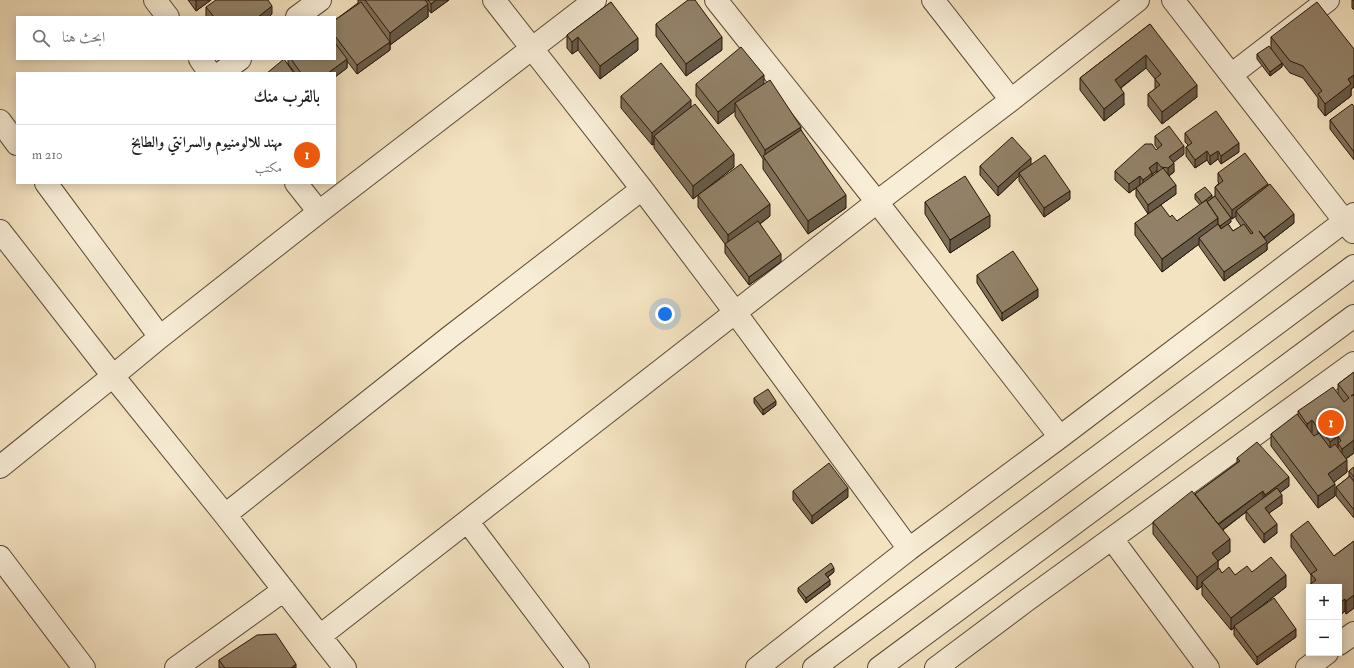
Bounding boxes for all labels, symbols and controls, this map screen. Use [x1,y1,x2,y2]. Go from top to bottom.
search box [16,16,336,60]
icon: search [30,27,52,49]
text: ابحث هنا [62,28,105,47]
text: بالقرب منك [254,86,320,107]
text: مهند للالومنيوم والسرانتي والطابخ [131,133,282,152]
text: 210 m [32,147,63,163]
text: 1 [305,147,309,163]
text: مكتب [255,160,282,176]
your location [655,304,675,324]
pin: 1 [1318,408,1344,438]
map controls [1306,584,1342,656]
button: + [1306,584,1342,620]
button: − [1306,620,1342,656]

